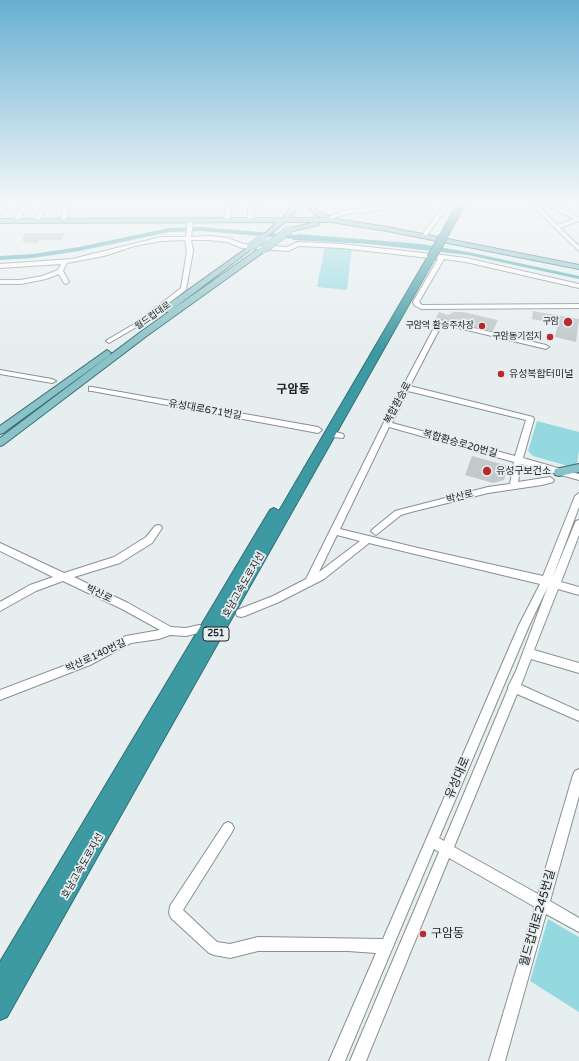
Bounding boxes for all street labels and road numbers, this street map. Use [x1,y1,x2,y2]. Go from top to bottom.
street label: 월드컵대로 [133,300,173,332]
street label: 복합환승로 [382,380,414,426]
street label: 유성대로671번길 [168,398,242,422]
street label: 복합환승로20번길 [421,428,499,460]
street label: 박산로 [445,488,475,506]
street label: 호남고속도로지선 [220,550,268,620]
street label: 박산로 [84,583,114,605]
road number: 251 [203,627,229,641]
street label: 박산로140번길 [64,637,128,675]
street label: 유성대로 [443,755,473,801]
street label: 호남고속도로지선 [59,831,107,901]
street label: 월드컵대로245번길 [517,868,559,968]

